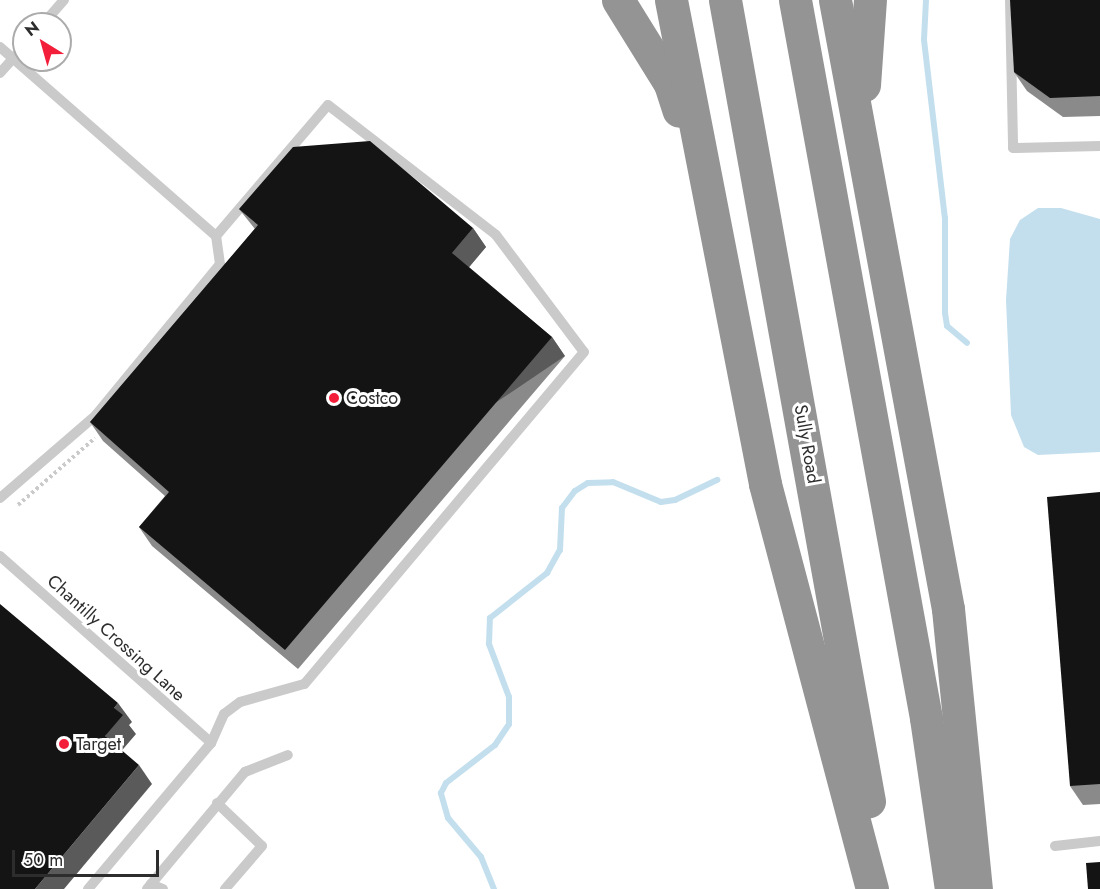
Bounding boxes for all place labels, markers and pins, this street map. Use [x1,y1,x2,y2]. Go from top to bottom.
place label: Costco [346,387,398,409]
marker: Costco [327,391,341,405]
place label: Target [76,733,121,755]
marker: Target [57,737,71,751]

